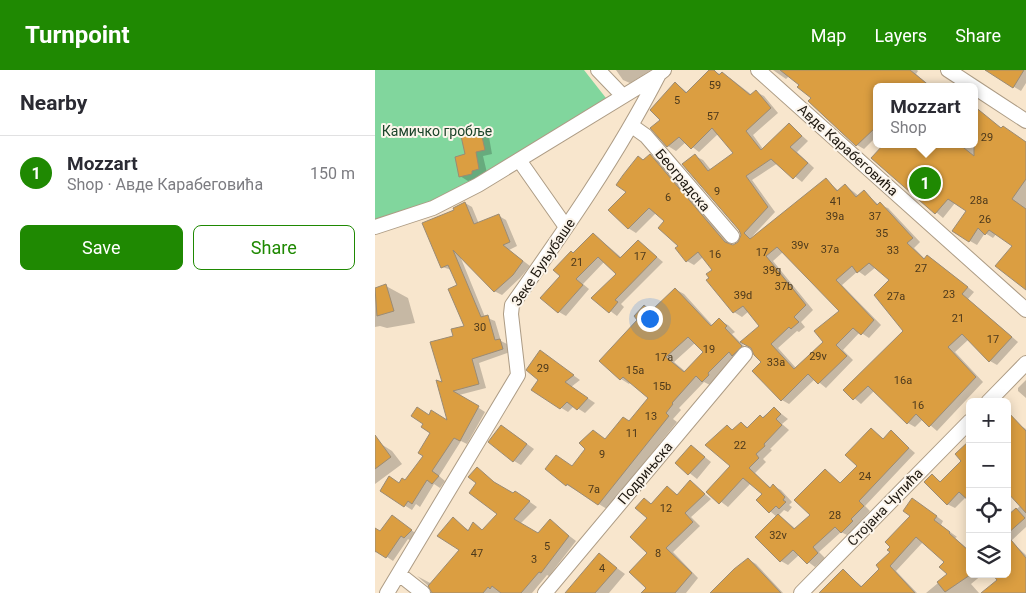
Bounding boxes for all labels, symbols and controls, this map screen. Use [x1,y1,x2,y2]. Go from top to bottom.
text: Turnpoint [25,21,130,49]
text: Map [811,25,846,46]
text: Layers [874,25,927,46]
text: Share [955,25,1001,46]
house number: 59 [709,79,721,92]
popup [873,83,978,148]
text: Nearby [20,91,87,115]
house number: 5 [674,94,680,107]
text: Mozzart [890,95,961,118]
street label: Авде Карабеговића [795,101,901,199]
house number: 57 [707,110,719,123]
text: Shop [890,118,927,137]
park label: Камичко гробље [382,123,492,139]
house number: 29 [981,131,993,144]
street label: Београдска [652,146,714,214]
text: Mozzart [67,152,138,175]
text: 1 [31,164,41,183]
text: 150 m [310,164,355,183]
pin: 1 [909,164,941,202]
text: Shop · Авде Карабеговића [67,175,263,194]
house number: 9 [714,185,720,198]
house number: 6 [665,191,671,204]
house number: 28a [970,194,988,207]
house number: 41 [830,195,842,208]
house number: 39a [826,210,844,223]
house number: 37 [869,210,881,223]
house number: 26 [979,213,991,226]
street label: Зеке Буљубаше [508,215,578,309]
button: Save [20,225,183,270]
button: Share [193,225,355,270]
house number: 35 [876,227,888,240]
house number: 39v [791,239,810,252]
house number: 37a [821,243,839,256]
house number: 33 [887,244,899,257]
house number: 17 [756,246,768,259]
house number: 16 [709,248,721,261]
house number: 17 [634,250,646,263]
house number: 21 [571,256,583,269]
house number: 27 [915,262,927,275]
house number: 39g [763,264,781,277]
house number: 37b [775,280,793,293]
house number: 23 [943,288,955,301]
house number: 39d [734,289,752,302]
house number: 27a [887,290,905,303]
your location [637,306,663,332]
house number: 21 [952,312,964,325]
house number: 30 [474,321,486,334]
house number: 17 [987,333,999,346]
house number: 19 [703,343,715,356]
house number: 29v [809,350,828,363]
house number: 17a [655,351,673,364]
house number: 33a [767,356,785,369]
house number: 29 [537,362,549,375]
house number: 15a [626,364,644,377]
house number: 16a [894,374,912,387]
house number: 15b [653,380,671,393]
map controls [966,398,1011,578]
button: + [966,398,1011,443]
house number: 16 [912,399,924,412]
house number: 13 [645,410,657,423]
house number: 11 [626,427,638,440]
street label: Подрињска [614,439,676,507]
house number: 22 [734,439,746,452]
button: − [966,443,1011,488]
house number: 9 [599,448,605,461]
street label: Стојана Чупића [844,465,926,549]
house number: 24 [859,470,871,483]
house number: 7a [588,483,600,496]
button: locate [966,488,1011,533]
house number: 12 [660,502,672,515]
house number: 28 [829,509,841,522]
house number: 32v [769,529,788,542]
button: layers [966,533,1011,578]
house number: 5 [544,540,550,553]
house number: 47 [471,547,483,560]
house number: 8 [655,547,661,560]
house number: 3 [531,553,537,566]
house number: 4 [599,562,605,575]

